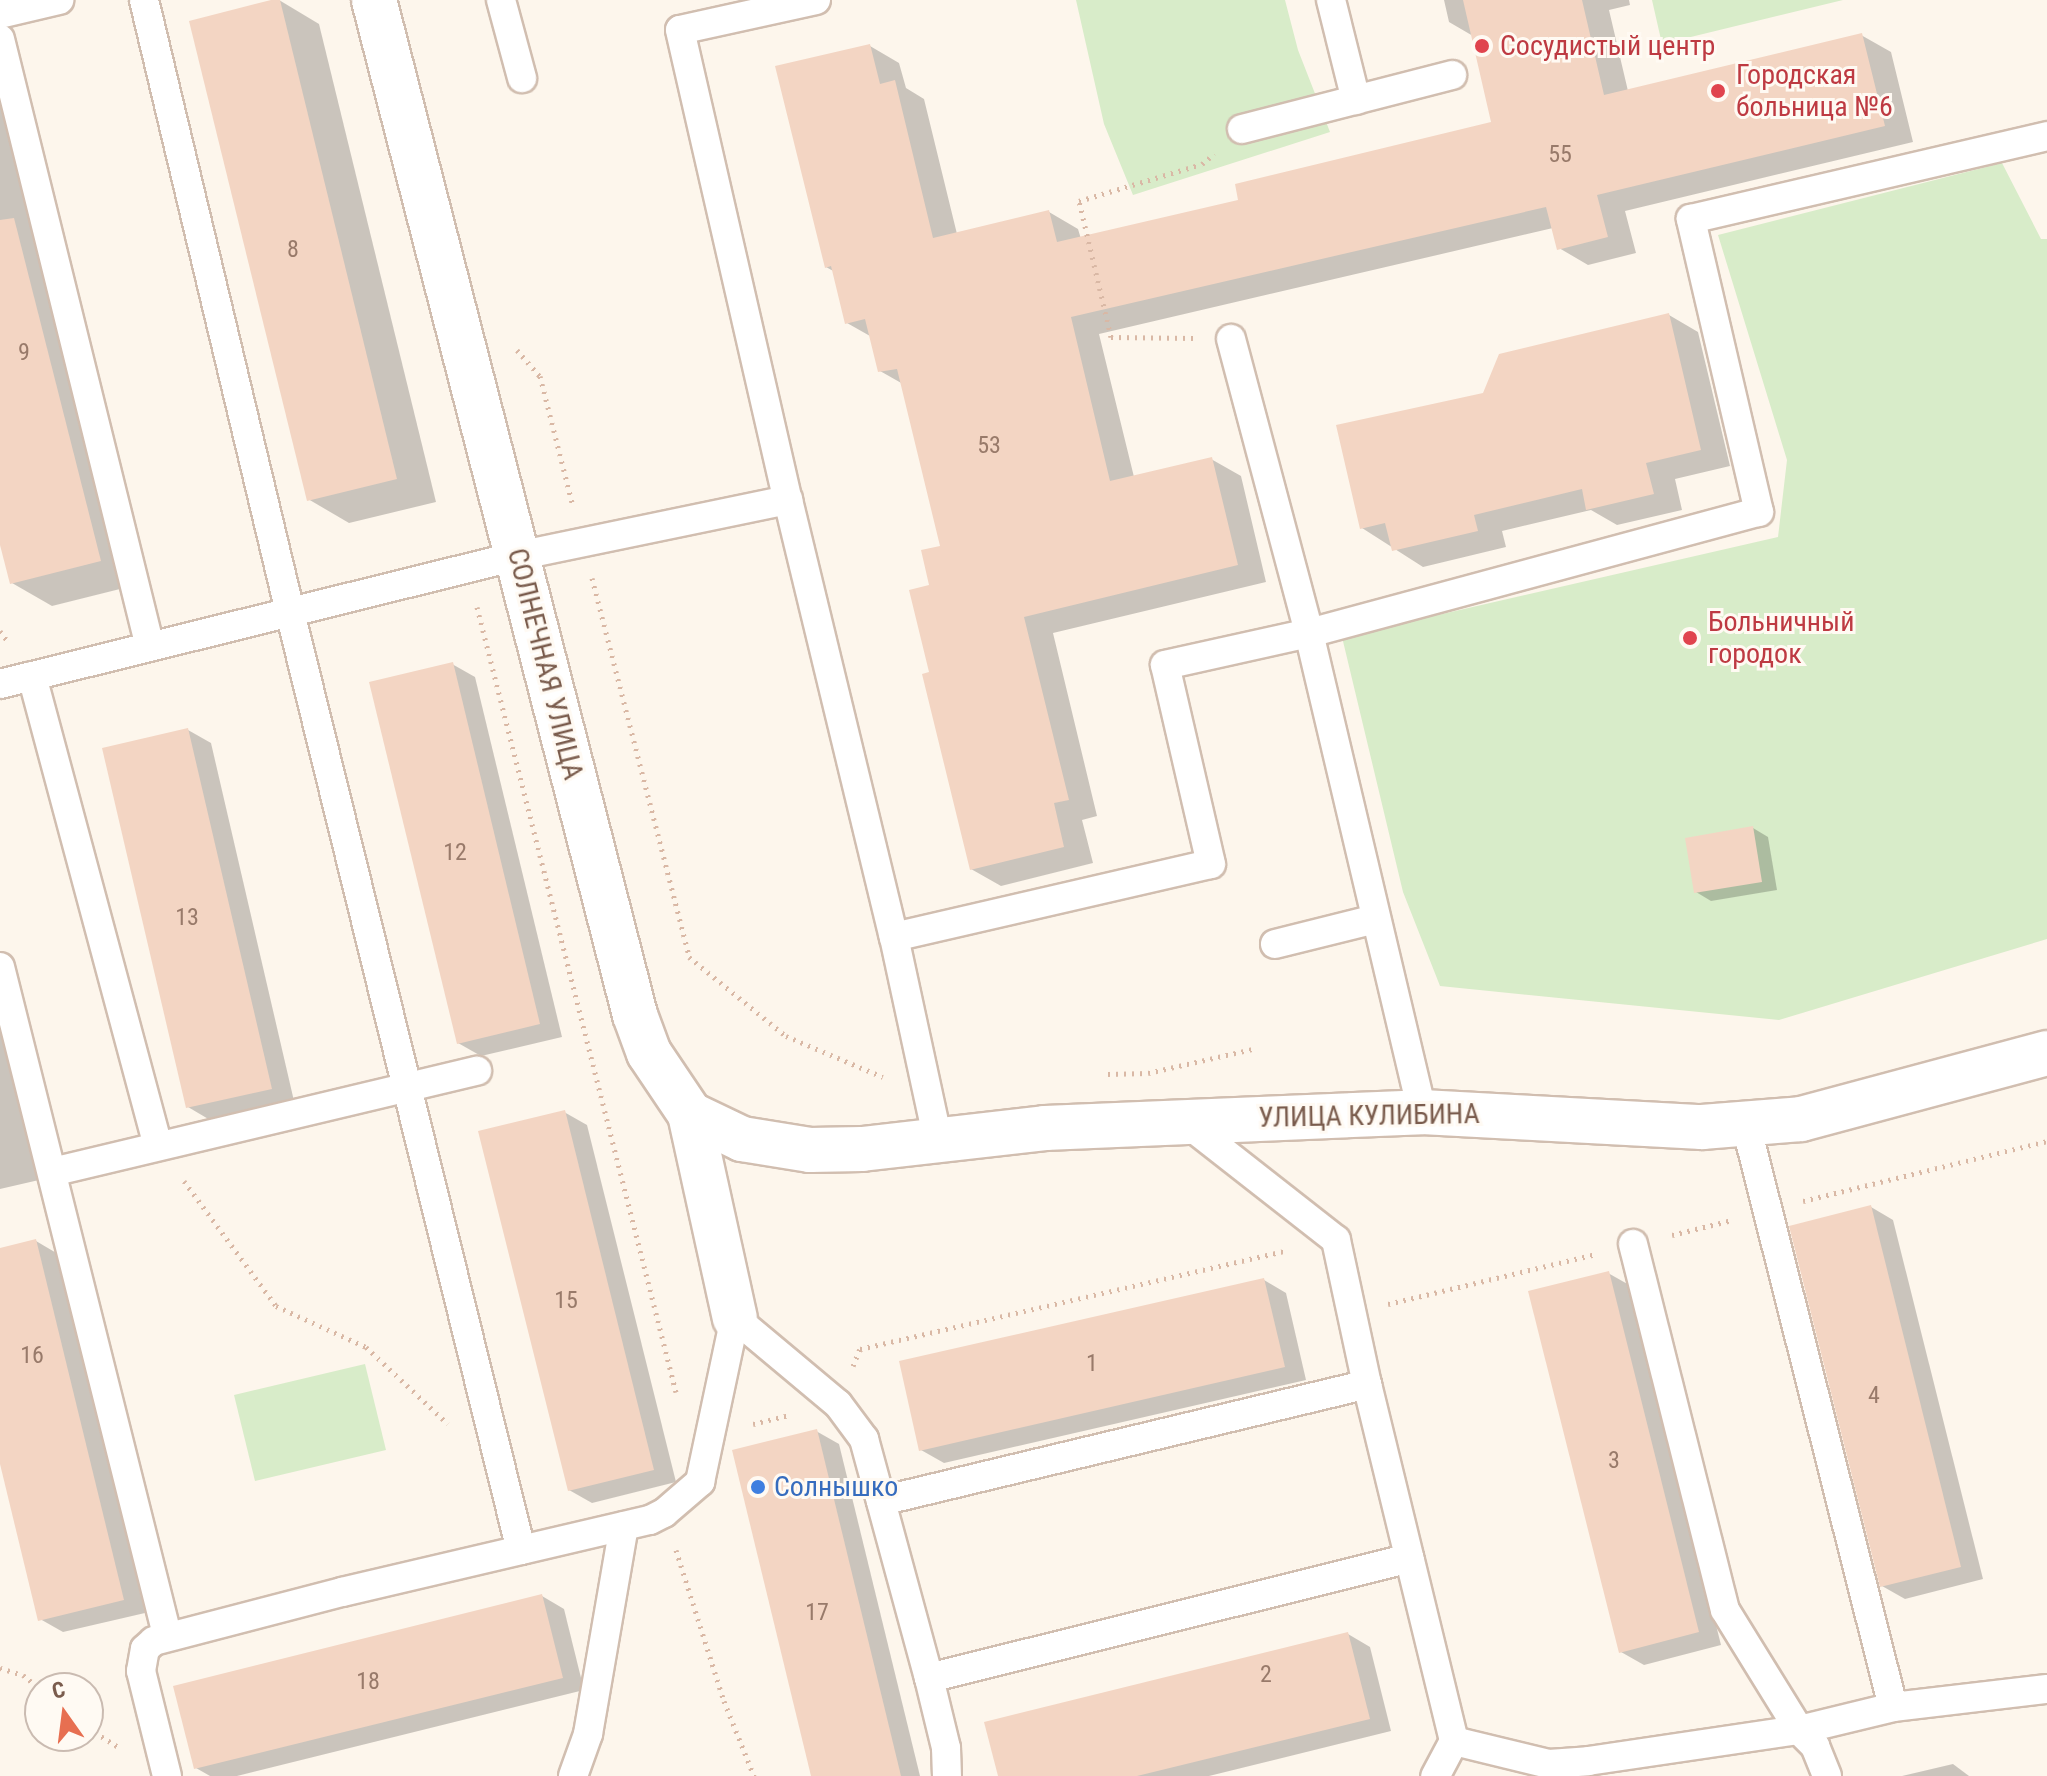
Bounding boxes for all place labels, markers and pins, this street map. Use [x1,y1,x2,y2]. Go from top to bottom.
place label: Сосудистый центр [1500,29,1715,63]
marker: Сосудистый центр [1471,35,1493,57]
place label: Городская больница №6 [1736,58,1893,124]
marker: Городская больница №6 [1707,80,1729,102]
place label: Больничный городок [1708,605,1854,671]
marker: Больничный городок [1679,627,1701,649]
place label: Солнышко [774,1470,898,1504]
marker: Солнышко [749,1478,767,1496]

